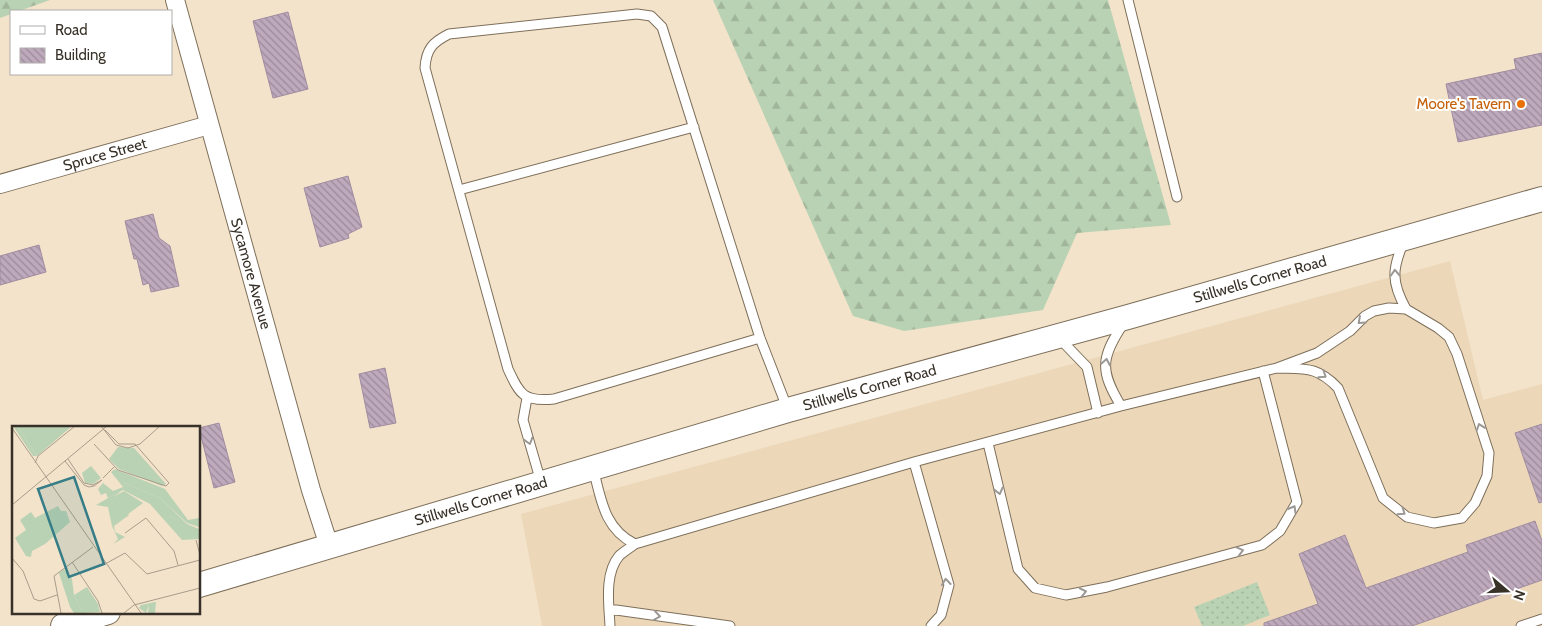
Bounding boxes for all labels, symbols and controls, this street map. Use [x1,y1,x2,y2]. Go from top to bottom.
legend [10,10,172,75]
text: Road [55,21,88,39]
text: Building [55,46,106,64]
place label: Moore's Tavern [1416,95,1511,113]
marker: Moore's Tavern [1515,98,1527,110]
street label: Spruce Street [61,134,149,175]
street label: Sycamore Avenue [227,216,275,332]
street label: Stillwells Corner Road [1191,252,1329,307]
one-way arrow [1390,268,1401,276]
one-way arrow [1358,315,1367,324]
one-way arrow [1101,357,1111,366]
street label: Stillwells Corner Road [801,361,938,415]
one-way arrow [1318,369,1327,378]
one-way arrow [1476,423,1486,432]
inset map [12,426,200,614]
one-way arrow [523,436,533,444]
street label: Stillwells Corner Road [412,473,549,530]
one-way arrow [993,486,1004,495]
one-way arrow [1286,506,1296,515]
one-way arrow [1396,506,1406,515]
one-way arrow [1236,546,1245,557]
north arrow [1482,566,1532,616]
one-way arrow [941,578,952,586]
one-way arrow [1078,587,1087,598]
text: N [1509,588,1529,603]
one-way arrow [653,610,662,620]

